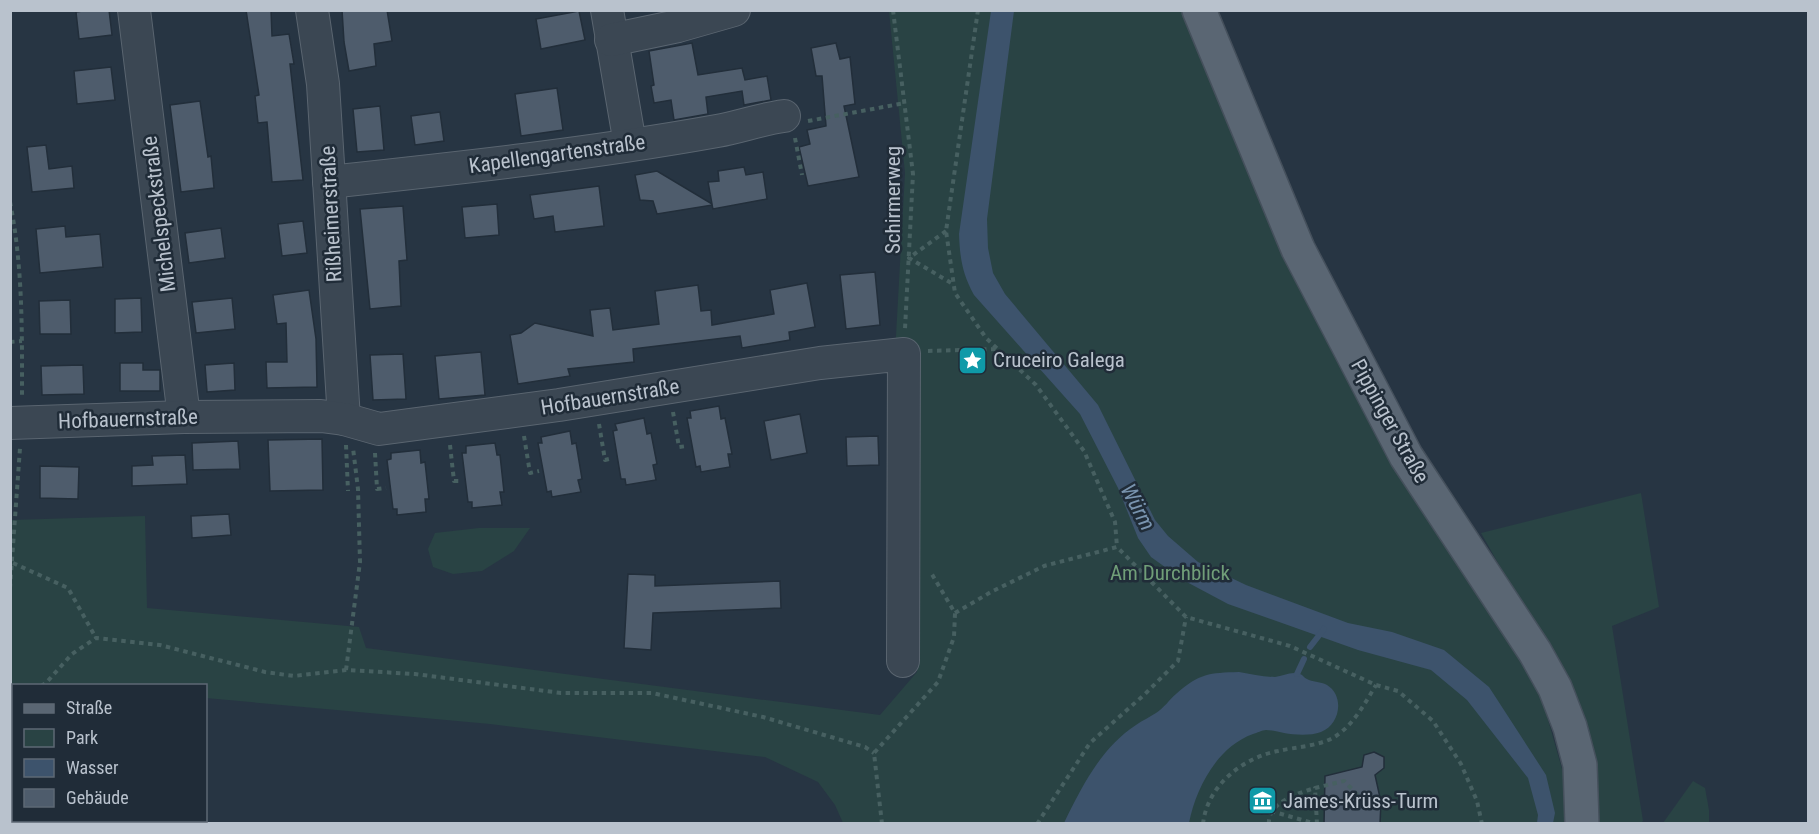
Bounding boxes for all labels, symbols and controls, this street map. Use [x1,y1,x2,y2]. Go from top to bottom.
street label: Kapellengartenstraße [467,130,647,178]
street label: Michelspeckstraße [138,135,180,293]
street label: Rißheimerstraße [315,145,347,283]
street label: Schirmerweg [881,146,905,254]
place icon: Cruceiro Galega [956,344,988,376]
place label: Cruceiro Galega [993,348,1125,372]
street label: Pippinger Straße [1346,355,1434,487]
street label: Hofbauernstraße [539,374,681,420]
street label: Hofbauernstraße [58,405,198,433]
water label: Würm [1115,480,1161,534]
park label: Am Durchblick [1110,561,1231,585]
legend [12,684,207,822]
text: Straße [66,697,112,718]
text: Park [66,727,98,748]
text: Wasser [66,757,119,778]
museum icon: James-Krüss-Turm [1246,785,1278,817]
text: Gebäude [66,787,129,808]
place label: James-Krüss-Turm [1283,789,1438,813]

